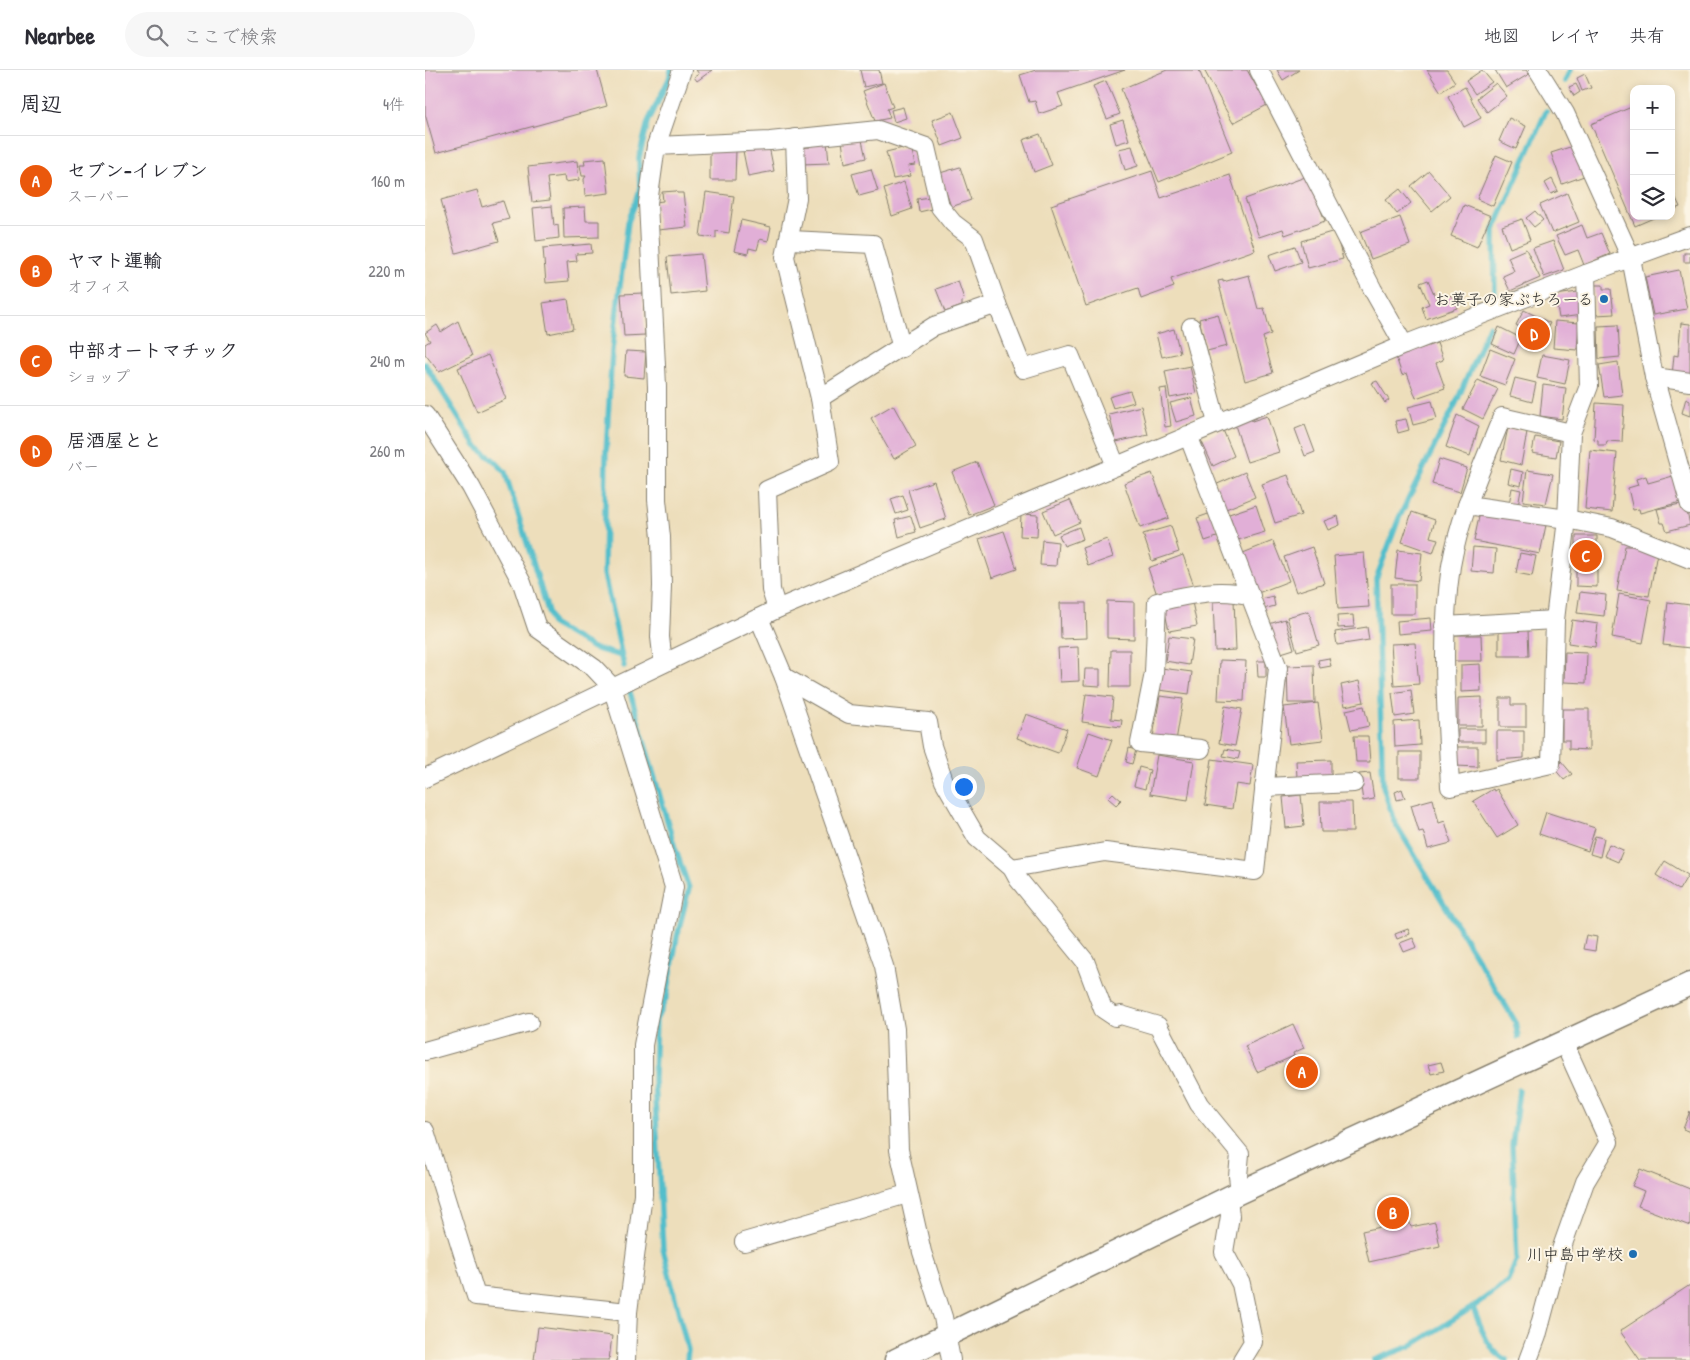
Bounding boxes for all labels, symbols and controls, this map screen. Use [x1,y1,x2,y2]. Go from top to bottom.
search box [125,12,475,57]
text: Nearbee [25,19,95,51]
icon: search [143,21,171,49]
text: ここで検索 [183,23,278,49]
text: 地図 [1484,23,1520,48]
text: レイヤ [1548,23,1601,48]
text: 共有 [1629,23,1665,48]
map controls [1630,85,1675,220]
button: + [1630,85,1675,130]
text: 周辺 [20,89,62,118]
text: 4件 [383,93,405,115]
button: − [1630,130,1675,175]
text: セブン-イレブン [67,157,208,183]
text: A [32,170,40,192]
text: 160 m [371,170,405,192]
button: layers [1630,175,1675,220]
text: スーパー [67,185,130,207]
text: ヤマト運輸 [67,247,162,273]
text: B [32,260,40,282]
text: 220 m [368,260,405,282]
text: オフィス [67,275,131,297]
place label: お菓子の家ぷちろーる [1434,288,1594,310]
marker: お菓子の家ぷちろーる [1598,293,1610,305]
pin: D [1518,315,1550,353]
text: 中部オートマチック [67,337,238,363]
text: C [32,350,40,372]
text: 240 m [370,350,405,372]
text: ショップ [67,365,130,387]
text: 居酒屋とと [67,427,162,453]
text: D [32,440,40,462]
text: 260 m [369,440,405,462]
text: バー [67,455,99,477]
pin: C [1570,537,1602,575]
your location [951,774,977,800]
pin: A [1286,1053,1318,1091]
pin: B [1377,1194,1409,1232]
place label: 川中島中学校 [1527,1243,1623,1265]
marker: 川中島中学校 [1627,1248,1639,1260]

